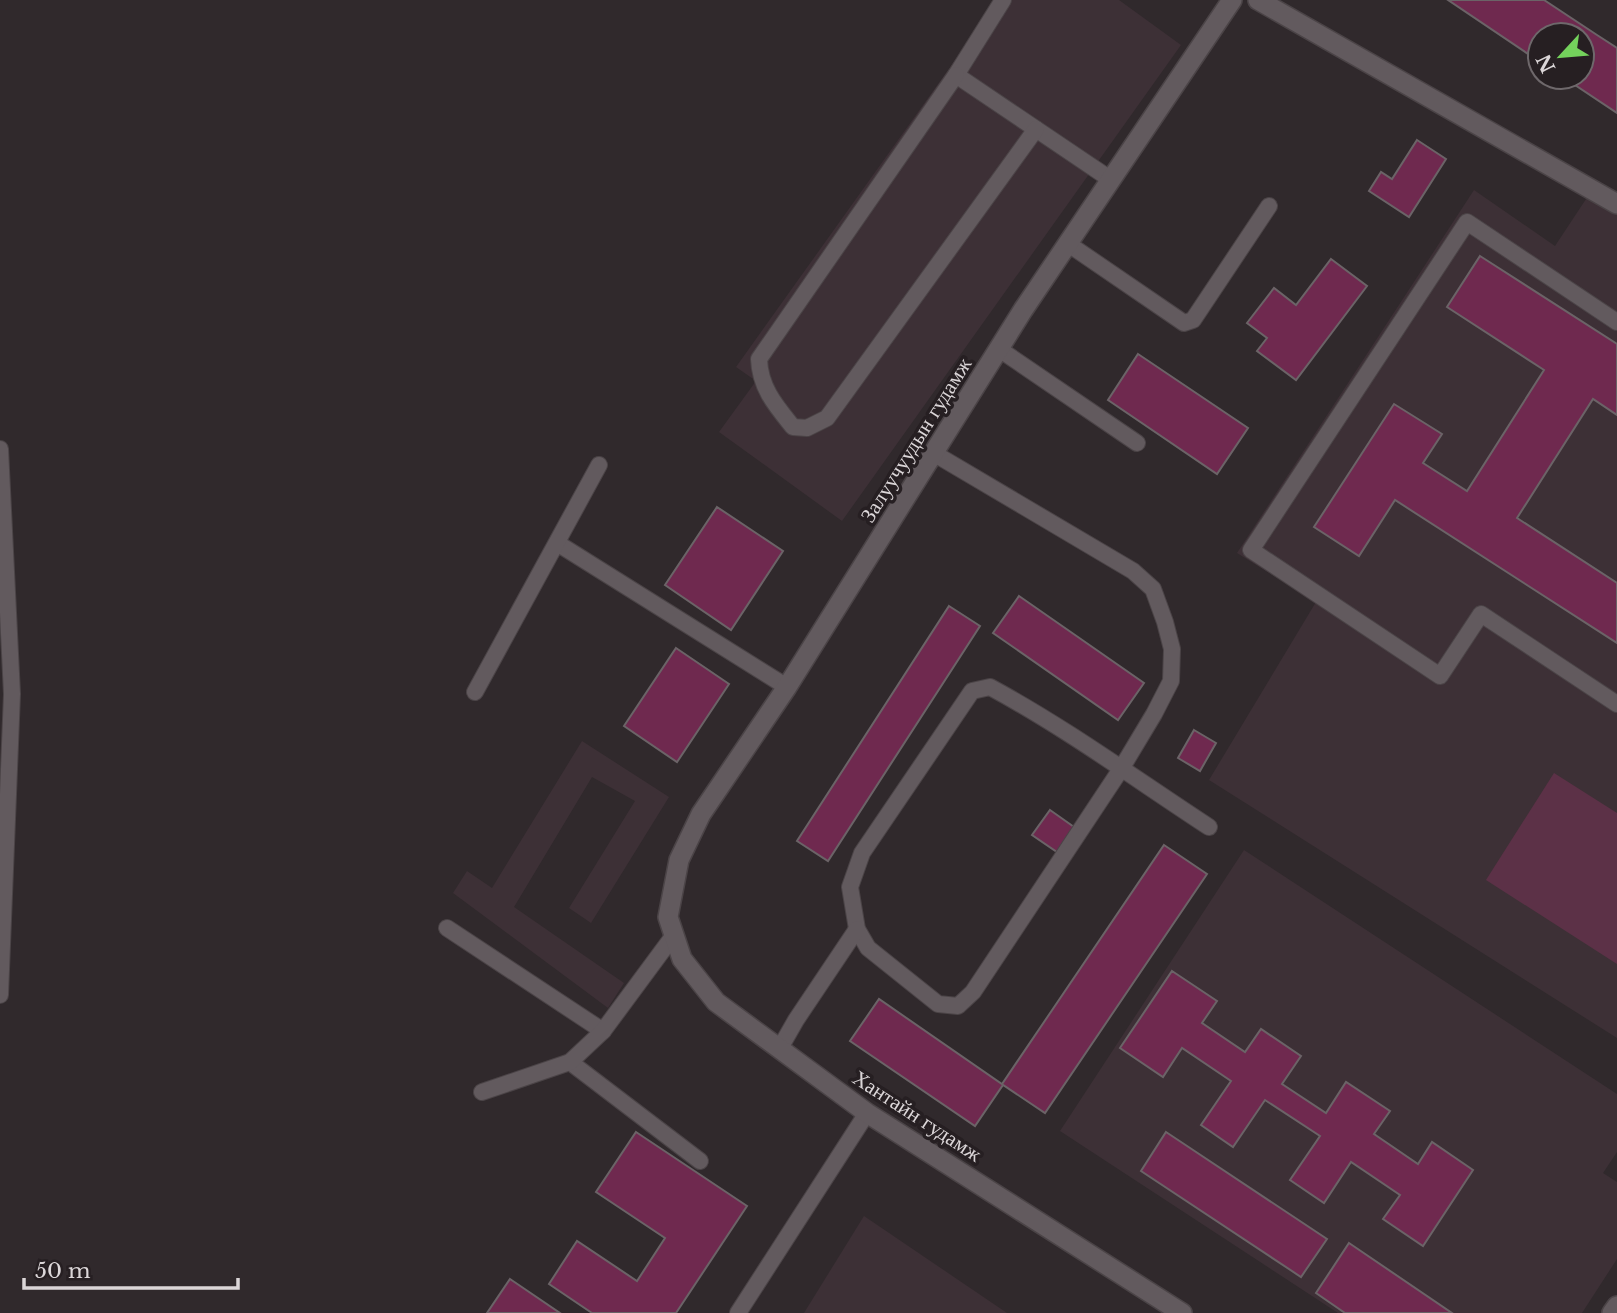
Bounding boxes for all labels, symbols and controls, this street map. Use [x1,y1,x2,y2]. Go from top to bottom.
north arrow [1526,21,1596,91]
text: N [1532,50,1560,76]
street label: Залуучуудын гудамж [855,352,977,527]
street label: Хантайн гудамж [848,1065,987,1168]
scale bar [24,1246,238,1290]
text: 50 m [35,1258,91,1284]

